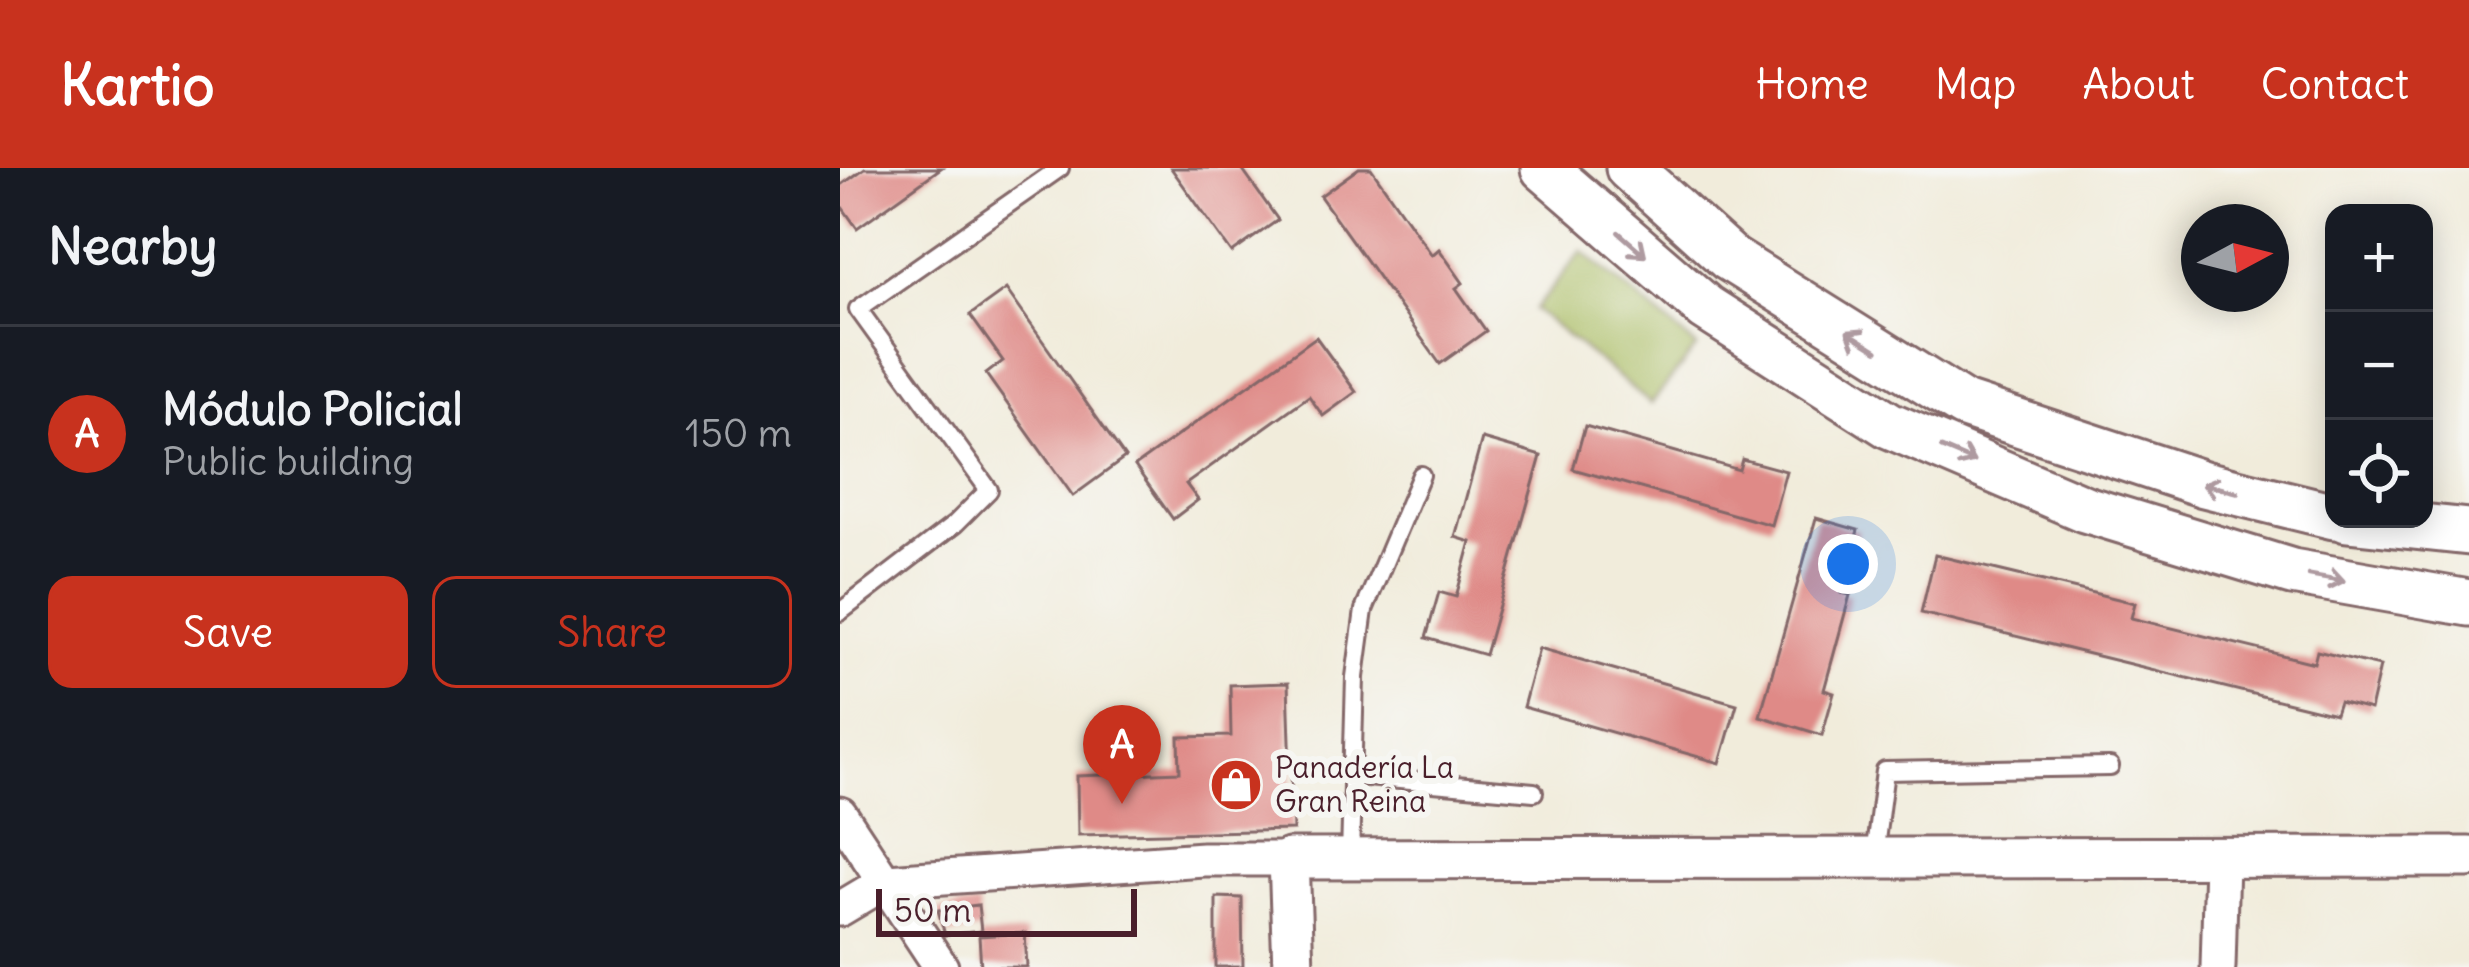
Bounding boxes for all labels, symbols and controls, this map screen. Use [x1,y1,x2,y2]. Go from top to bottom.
text: Kartio [60,49,215,120]
text: Home [1755,58,1869,110]
text: Map [1935,58,2016,110]
text: About [2082,58,2195,110]
text: Contact [2261,58,2409,110]
north arrow [2181,204,2289,312]
map controls [2325,204,2433,528]
button: + [2325,204,2433,312]
text: Nearby [48,214,217,278]
one-way arrow [1616,230,1647,258]
button: − [2325,312,2433,420]
one-way arrow [1846,329,1880,353]
text: Módulo Policial [162,381,463,437]
text: A [74,409,100,458]
text: 150 m [685,409,792,458]
button: locate [2325,420,2433,528]
text: Public building [162,437,414,486]
one-way arrow [1940,445,1976,467]
one-way arrow [2202,476,2240,498]
your location [1818,534,1878,594]
one-way arrow [2307,568,2346,591]
button: Save [48,576,408,688]
button: Share [432,576,792,688]
pin: A [1083,705,1161,804]
place label: Panadería La Gran Reina [1275,748,1454,820]
shop icon: Panadería La Gran Reina [1208,757,1264,813]
scale bar [876,883,1137,936]
text: 50 m [894,889,971,931]

